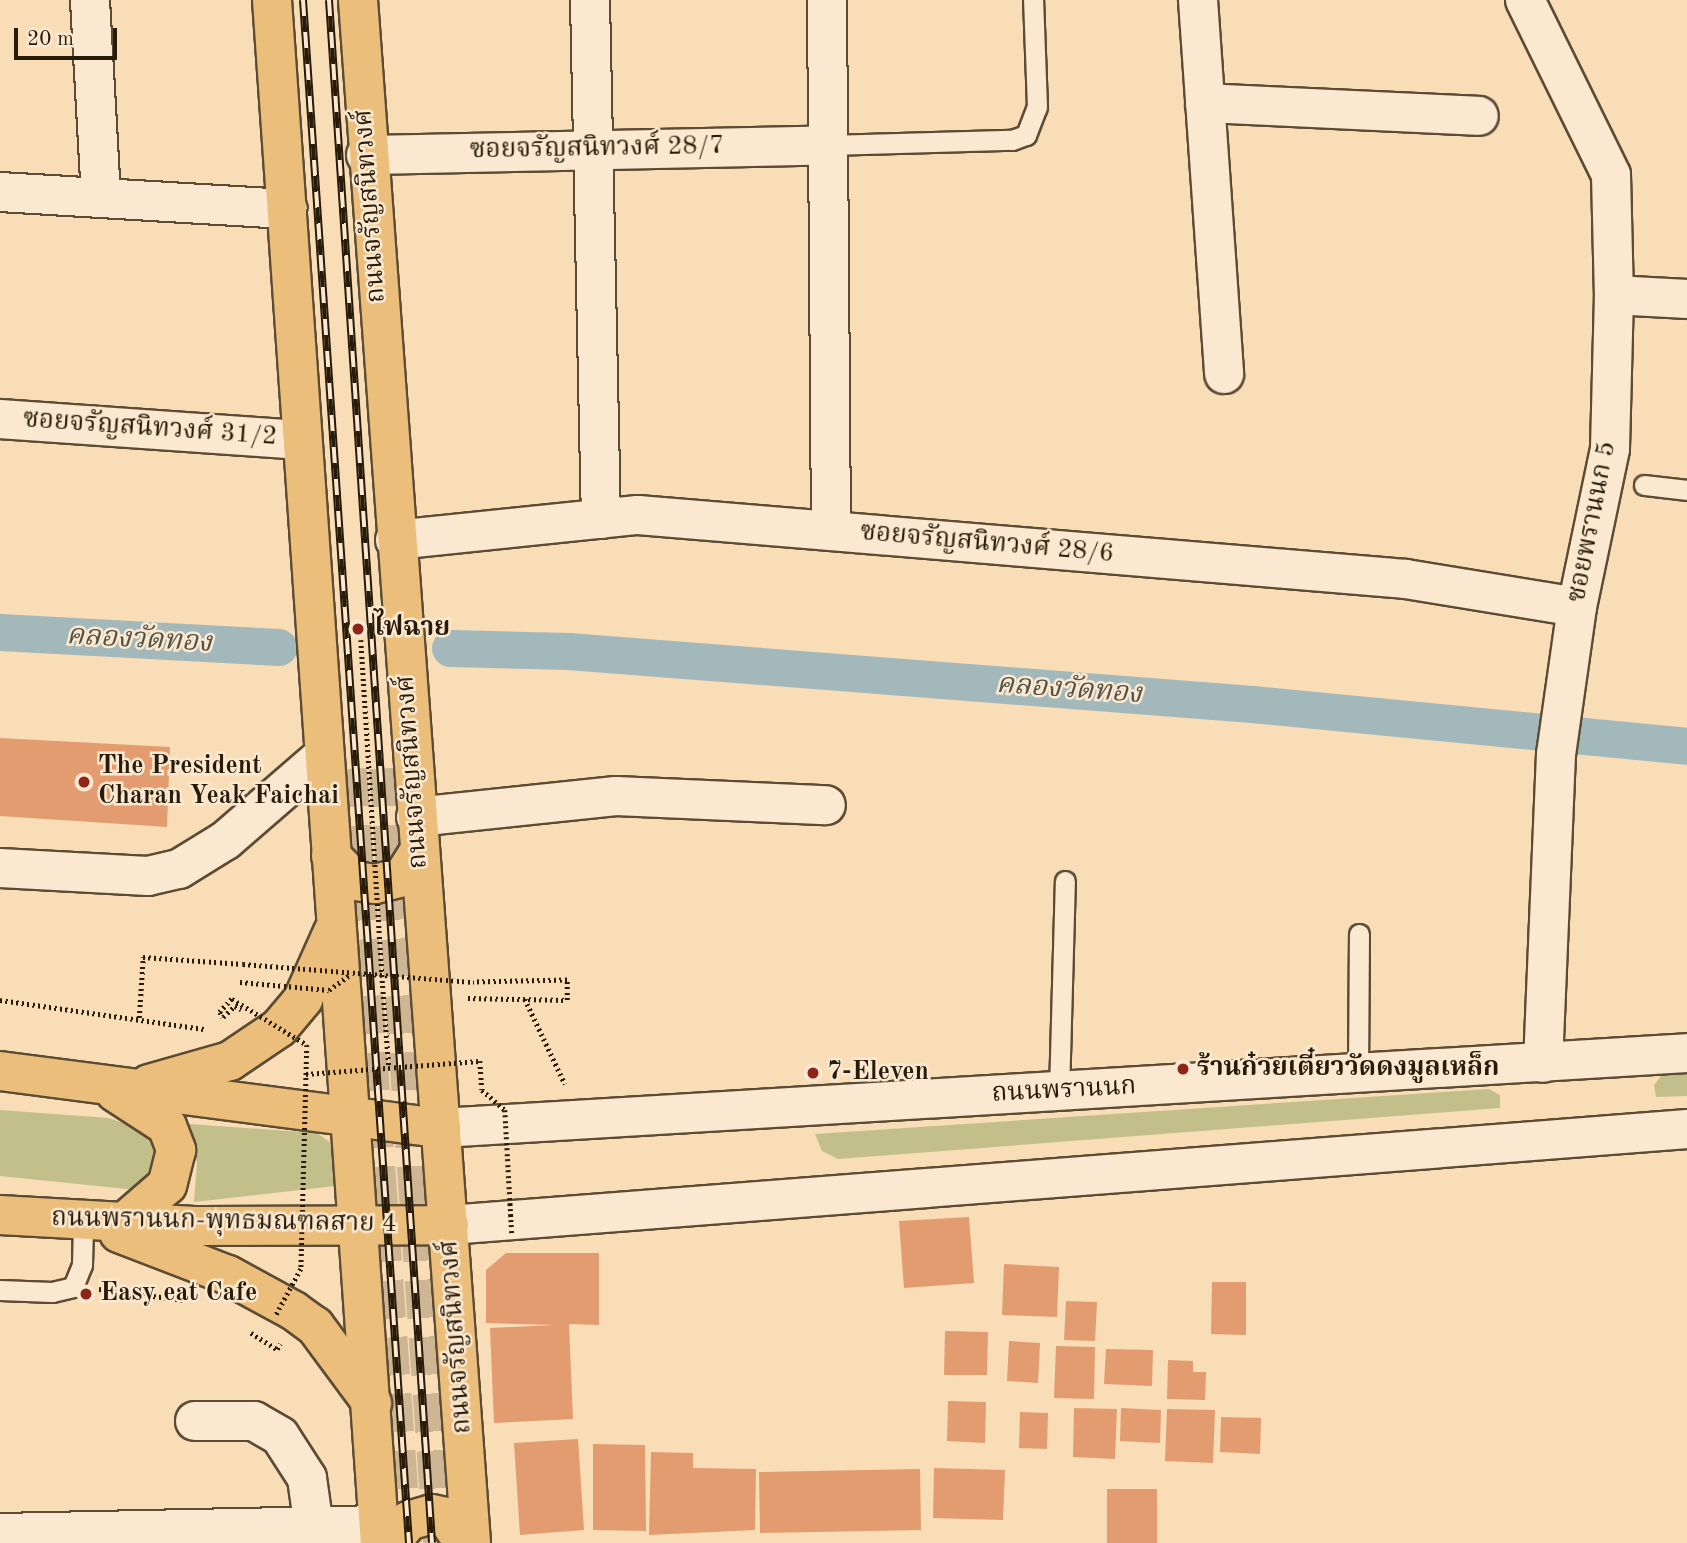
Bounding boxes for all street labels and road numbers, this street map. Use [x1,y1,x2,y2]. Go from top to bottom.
street label: ถนนจรัญสนิทวงศ์ [349,108,393,304]
street label: ซอยจรัญสนิทวงศ์ 28/7 [469,131,725,167]
street label: ซอยจรัญสนิทวงศ์ 31/2 [22,405,278,453]
street label: ซอยพรานนก 5 [1562,439,1624,605]
street label: ซอยจรัญสนิทวงศ์ 28/6 [859,517,1115,571]
street label: ถนนจรัญสนิทวงศ์ [391,674,435,870]
street label: ถนนพรานนก [991,1072,1137,1110]
street label: ถนนพรานนก-พุทธมณฑลสาย 4 [51,1203,397,1241]
street label: ถนนจรัญสนิทวงศ์ [435,1239,479,1435]

